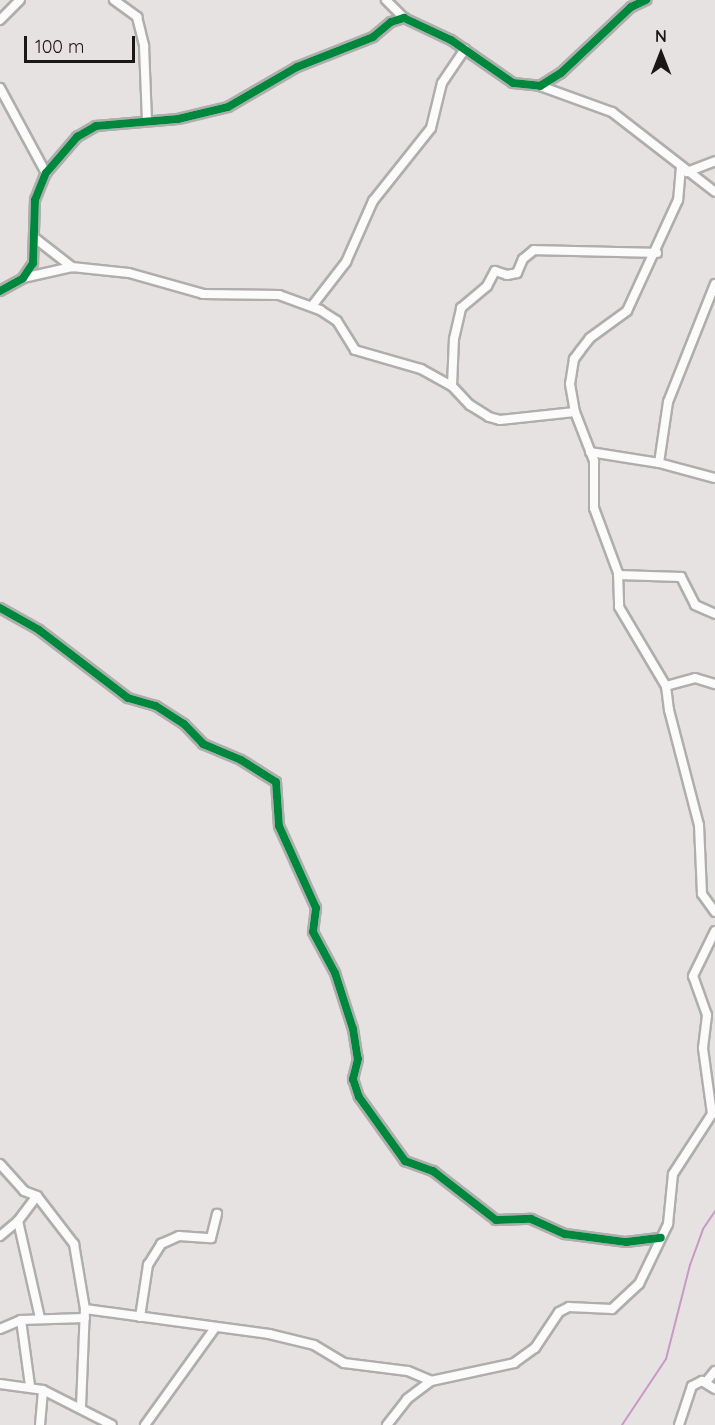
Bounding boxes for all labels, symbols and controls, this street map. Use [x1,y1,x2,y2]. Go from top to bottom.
scale bar [27,24,138,62]
north arrow [631,24,691,84]
text: N [655,26,667,46]
text: 100 m [35,35,84,58]

